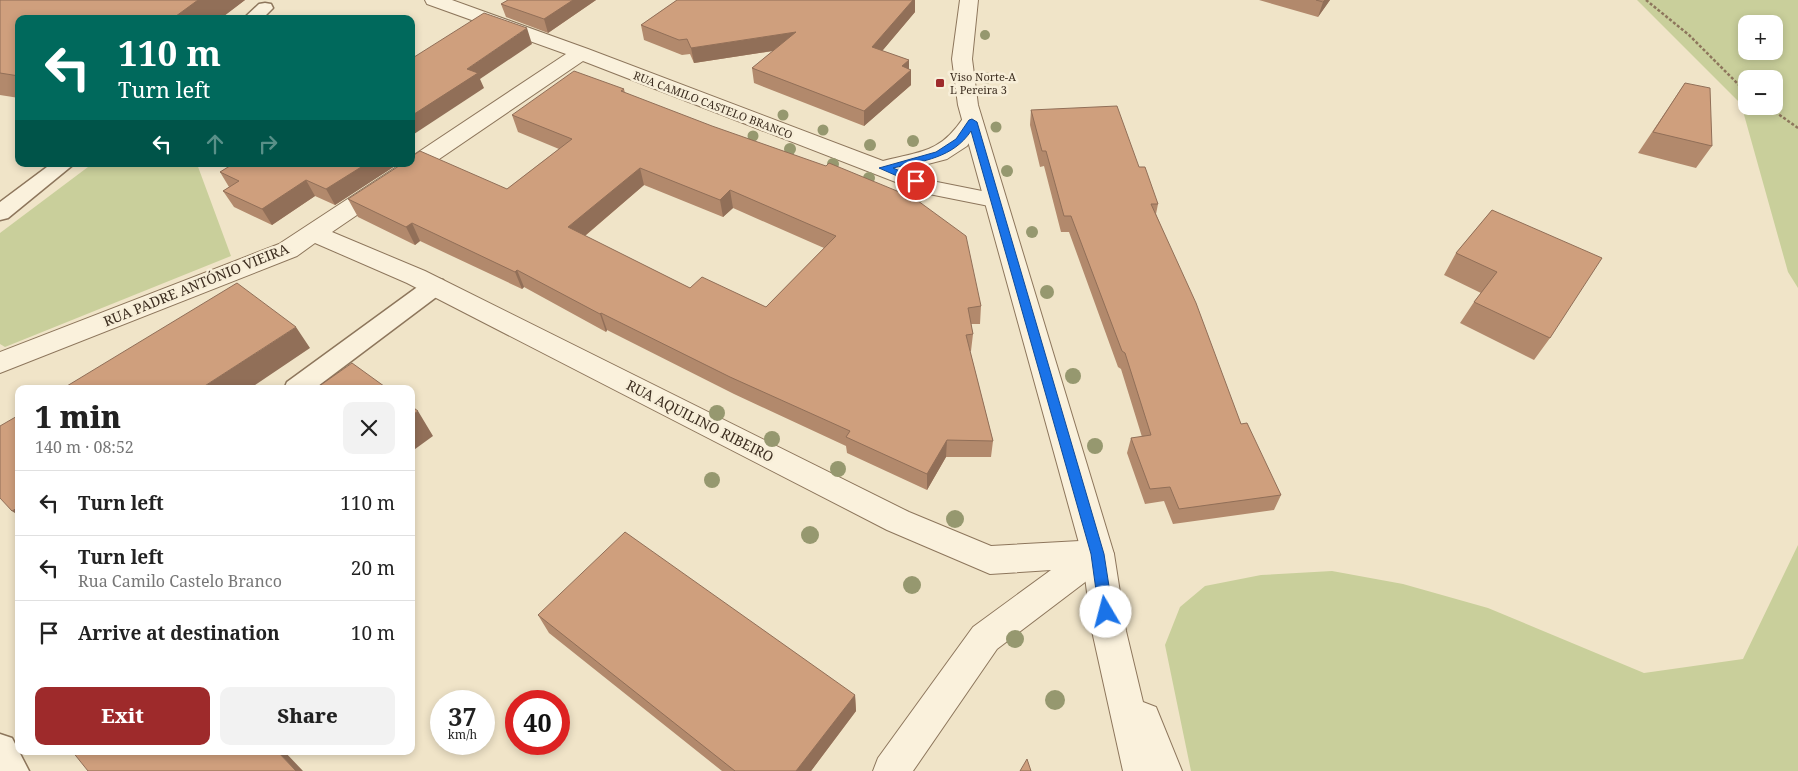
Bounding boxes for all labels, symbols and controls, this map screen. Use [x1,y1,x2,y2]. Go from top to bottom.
map controls [1738,15,1783,115]
button: + [1738,15,1783,60]
text: 110 m [118,29,221,76]
icon: left [35,35,100,100]
street label: RUA CAMILO CASTELO BRANCO [631,67,795,142]
place label: Viso Norte-A L Pereira 3 [950,69,1016,97]
button: − [1738,70,1783,115]
text: Turn left [118,74,210,104]
marker: Viso Norte-A L Pereira 3 [934,77,946,89]
icon: left [148,130,176,158]
icon: ahead [201,130,229,158]
icon: right [254,130,282,158]
pin [895,160,937,202]
icon: arrive [902,167,930,195]
street label: RUA PADRE ANTÓNIO VIEIRA [100,239,291,330]
street label: RUA AQUILINO RIBEIRO [623,375,777,466]
text: 1 min [35,396,121,437]
button: close [343,402,395,454]
text: 140 m · 08:52 [35,436,134,458]
icon: left [35,489,63,517]
text: Turn left [78,490,164,516]
text: 110 m [340,490,395,516]
text: Turn left [78,544,164,570]
icon: left [35,554,63,582]
text: 20 m [351,555,395,581]
text: Rua Camilo Castelo Branco [78,570,282,592]
position arrow [1079,585,1131,637]
icon: arrive [35,619,63,647]
text: Arrive at destination [78,620,280,646]
text: 10 m [351,620,395,646]
button: Exit [35,687,210,745]
button: Share [220,687,395,745]
speed limit sign: 40 [505,690,570,755]
text: 37 [448,699,477,733]
text: km/h [448,726,477,743]

